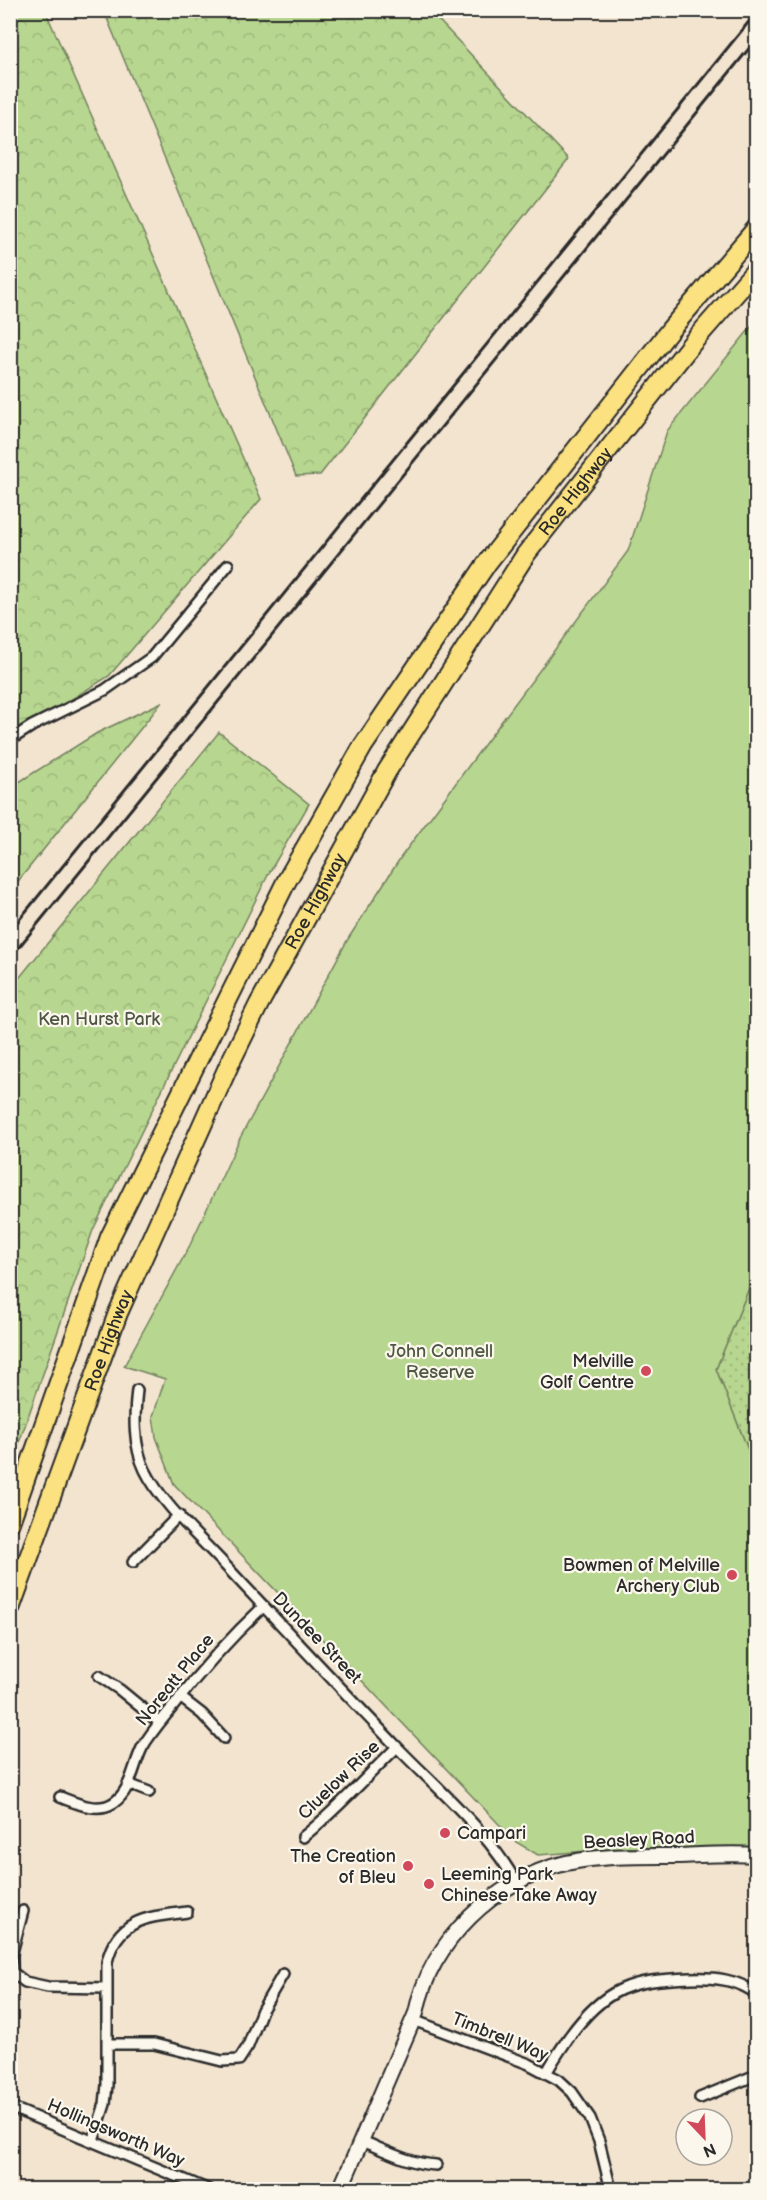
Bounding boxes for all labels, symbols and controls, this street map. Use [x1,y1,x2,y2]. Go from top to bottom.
street label: Roe Highway [534,442,617,540]
street label: Roe Highway [281,849,351,953]
park label: Ken Hurst Park [38,1009,160,1030]
street label: Roe Highway [80,1286,138,1394]
park label: John Connell Reserve [387,1341,493,1383]
place label: Melville Golf Centre [540,1351,634,1393]
marker: Melville Golf Centre [639,1364,653,1378]
place label: Bowmen of Melville Archery Club [563,1555,720,1597]
marker: Bowmen of Melville Archery Club [725,1568,739,1582]
street label: Dundee Street [268,1588,366,1688]
street label: Noreatt Place [131,1629,219,1730]
street label: Cluelow Rise [294,1736,384,1824]
place label: Campari [457,1823,526,1844]
marker: Campari [438,1826,452,1840]
street label: Beasley Road [583,1827,695,1853]
place label: The Creation of Bleu [290,1846,396,1888]
marker: The Creation of Bleu [401,1859,415,1873]
place label: Leeming Park Chinese Take Away [441,1864,598,1906]
marker: Leeming Park Chinese Take Away [422,1877,436,1891]
street label: Timbrell Way [449,2008,552,2066]
street label: Hollingsworth Way [44,2095,189,2172]
north arrow [674,2107,734,2167]
text: N [700,2138,719,2161]

